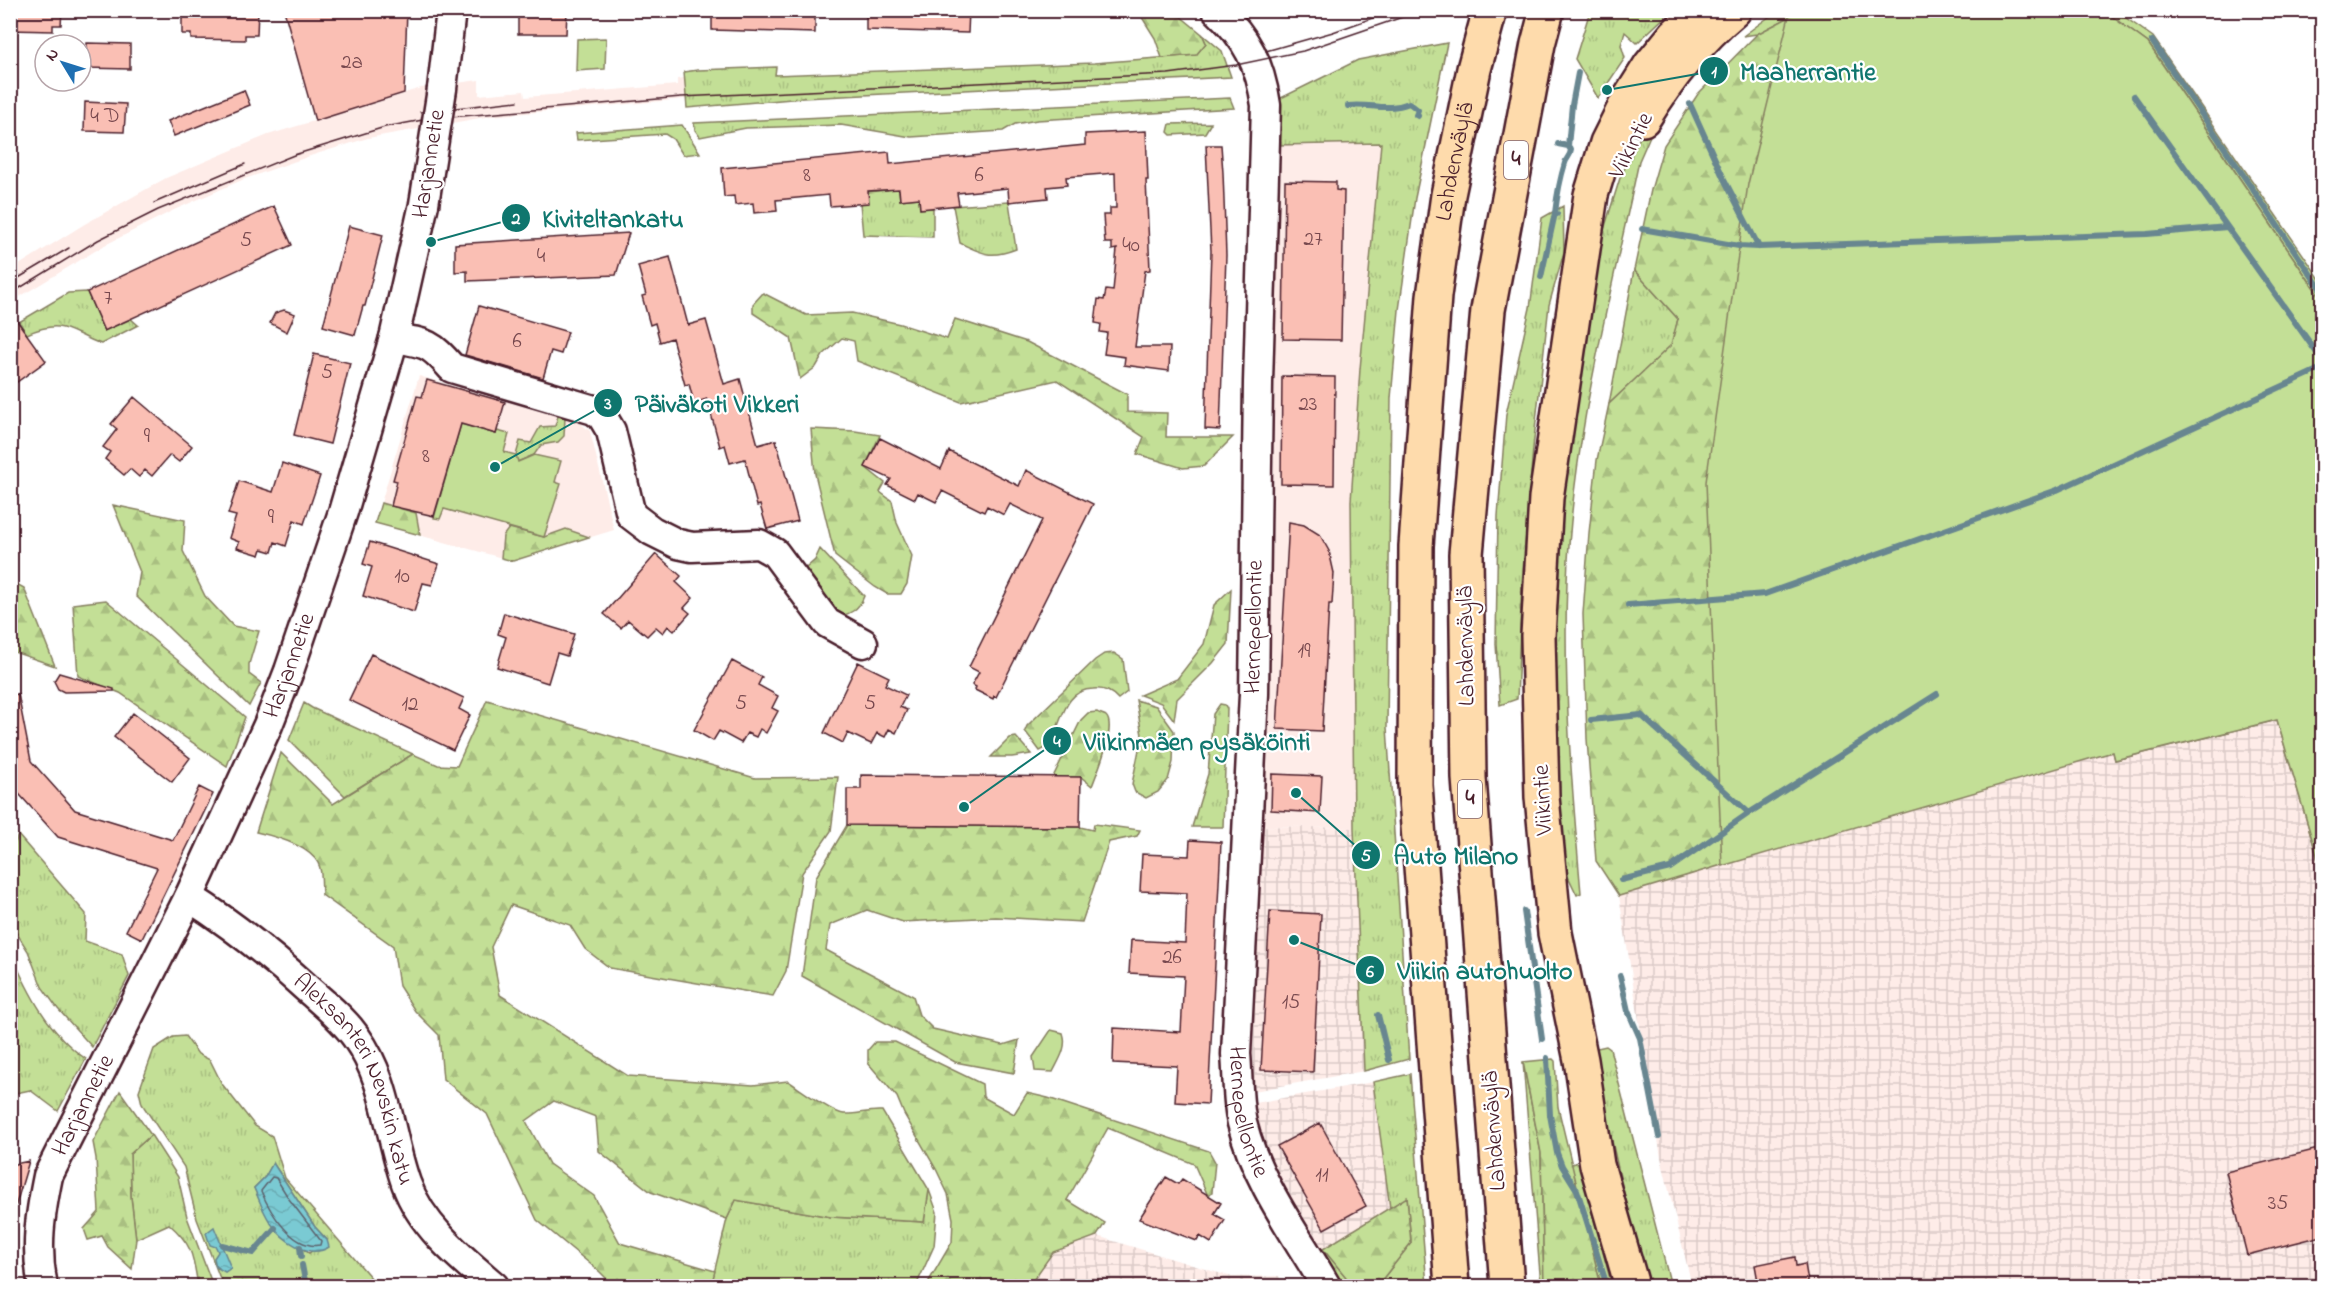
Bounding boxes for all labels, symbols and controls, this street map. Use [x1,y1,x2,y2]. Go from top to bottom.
north arrow [33,33,93,93]
text: N [40,43,66,67]
house number: 2a [341,48,363,78]
callout: Maaherrantie [1699,49,1888,93]
text: Maaherrantie [1740,55,1877,93]
text: 1 [1711,60,1717,86]
street label: Lahdenväylä [1427,99,1484,223]
house number: 4 D [90,102,120,132]
street label: Viikintie [1600,106,1664,186]
street label: Harjannetie [404,107,456,221]
road number: 4 [1504,141,1528,179]
house number: 8 [803,161,811,191]
house number: 6 [974,161,984,191]
callout: Kiviteltankatu [501,196,696,240]
text: Kiviteltankatu [542,202,684,240]
text: 2 [511,207,521,233]
house number: 27 [1303,225,1323,255]
house number: 5 [240,226,252,256]
house number: 40 [1122,231,1140,261]
house number: 4 [537,242,546,272]
house number: 7 [104,284,113,314]
house number: 6 [512,327,522,357]
house number: 5 [321,358,333,388]
callout: Päiväkoti Vikkeri [593,381,812,425]
text: Päiväkoti Vikkeri [635,387,799,425]
house number: 23 [1298,390,1318,420]
text: 3 [603,392,612,418]
house number: 9 [144,422,151,452]
house number: 8 [422,442,430,472]
house number: 9 [268,503,275,533]
street label: Hernepellontie [1236,559,1274,694]
house number: 10 [394,562,410,592]
street label: Lahdenväylä [1448,586,1487,706]
street label: Harjannetie [255,608,325,724]
house number: 19 [1298,637,1311,667]
house number: 5 [735,689,747,719]
house number: 5 [864,689,876,719]
house number: 12 [401,690,419,720]
callout: Viikinmäen pysäköinti [1042,719,1323,763]
text: Viikinmäen pysäköinti [1083,725,1310,763]
text: 4 [1053,730,1061,756]
street label: Viikintie [1525,763,1563,837]
road number: 4 [1458,780,1482,818]
callout: Auto Milano [1351,833,1530,877]
text: Auto Milano [1394,839,1518,877]
text: 5 [1361,844,1372,870]
house number: 26 [1162,943,1182,973]
callout: Viikin autohuolto [1355,948,1584,992]
text: Viikin autohuolto [1396,954,1573,992]
text: 6 [1366,960,1374,986]
street label: Aleksanteri Nevskin katu [285,966,423,1190]
house number: 15 [1282,988,1300,1018]
street label: Hernepellontie [1218,1045,1278,1184]
street label: Harjannetie [43,1048,124,1162]
street label: Lahdenväylä [1473,1070,1518,1192]
house number: 11 [1315,1161,1329,1191]
house number: 35 [2268,1189,2288,1219]

